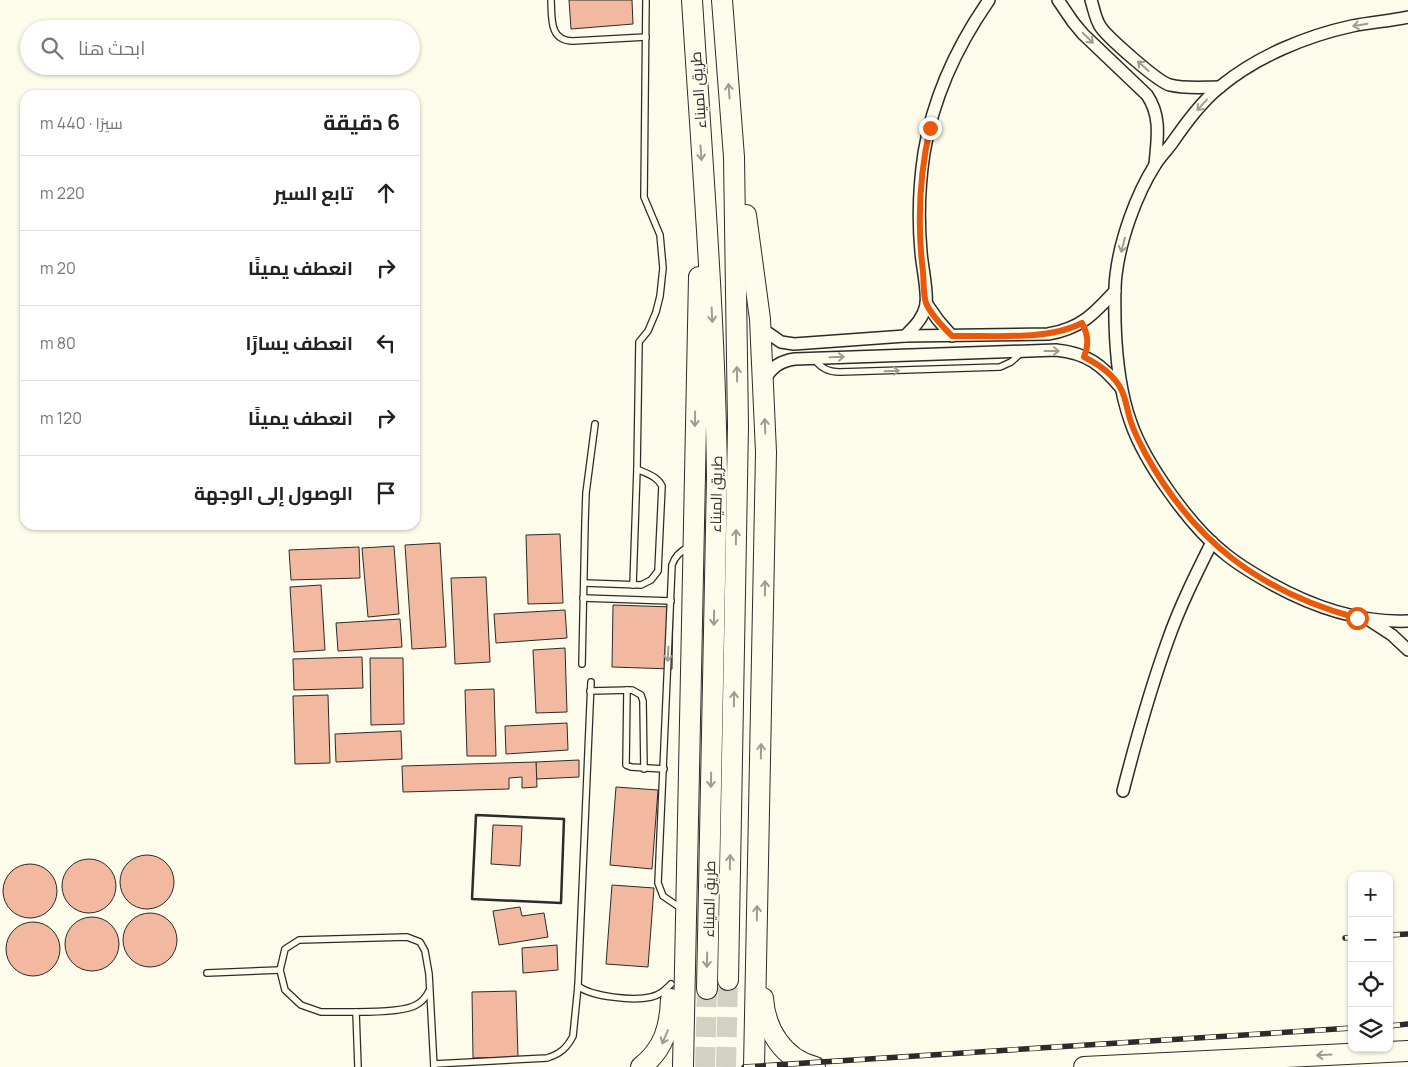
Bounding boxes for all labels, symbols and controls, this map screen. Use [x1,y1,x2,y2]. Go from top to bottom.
search box [20,20,420,75]
one-way arrow [1352,20,1368,30]
one-way arrow [1082,32,1094,44]
icon: search [38,34,66,62]
text: ابحث هنا [78,35,145,61]
street label: طريق الميناء [685,51,711,129]
one-way arrow [1136,60,1149,72]
one-way arrow [725,83,734,99]
one-way arrow [1196,99,1208,112]
text: 6 دقيقة [323,108,400,136]
text: سيرًا · 440 m [40,112,123,134]
route end [919,117,942,140]
one-way arrow [697,145,706,161]
icon: ahead [372,179,400,207]
text: تابع السير [274,180,353,206]
text: 220 m [40,182,85,204]
one-way arrow [1117,236,1127,252]
icon: right [372,254,400,282]
text: انعطف يمينًا [248,255,353,281]
text: 20 m [40,257,76,279]
one-way arrow [707,306,717,323]
icon: left [372,329,400,357]
text: انعطف يسارًا [246,330,353,356]
text: 80 m [40,332,76,354]
one-way arrow [1044,346,1060,356]
one-way arrow [829,353,845,362]
one-way arrow [884,366,900,375]
one-way arrow [732,367,742,383]
icon: right [372,404,400,432]
text: انعطف يمينًا [248,405,353,431]
text: 120 m [40,407,82,429]
one-way arrow [690,410,700,426]
one-way arrow [761,418,770,434]
street label: طريق الميناء [705,455,727,533]
icon: arrive [372,479,400,507]
text: الوصول إلى الوجهة [194,480,353,506]
one-way arrow [731,529,741,546]
one-way arrow [760,581,769,597]
route start [1346,607,1369,630]
one-way arrow [709,609,719,625]
one-way arrow [664,645,673,661]
one-way arrow [729,692,739,708]
one-way arrow [756,743,766,760]
one-way arrow [706,772,716,788]
one-way arrow [726,854,735,870]
street label: طريق الميناء [698,860,720,938]
map controls [1348,872,1393,1052]
button: + [1348,872,1393,917]
one-way arrow [752,906,762,922]
button: − [1348,917,1393,962]
one-way arrow [702,952,712,968]
button: locate [1348,962,1393,1007]
button: layers [1348,1007,1393,1052]
one-way arrow [659,1029,669,1044]
one-way arrow [1317,1051,1333,1060]

